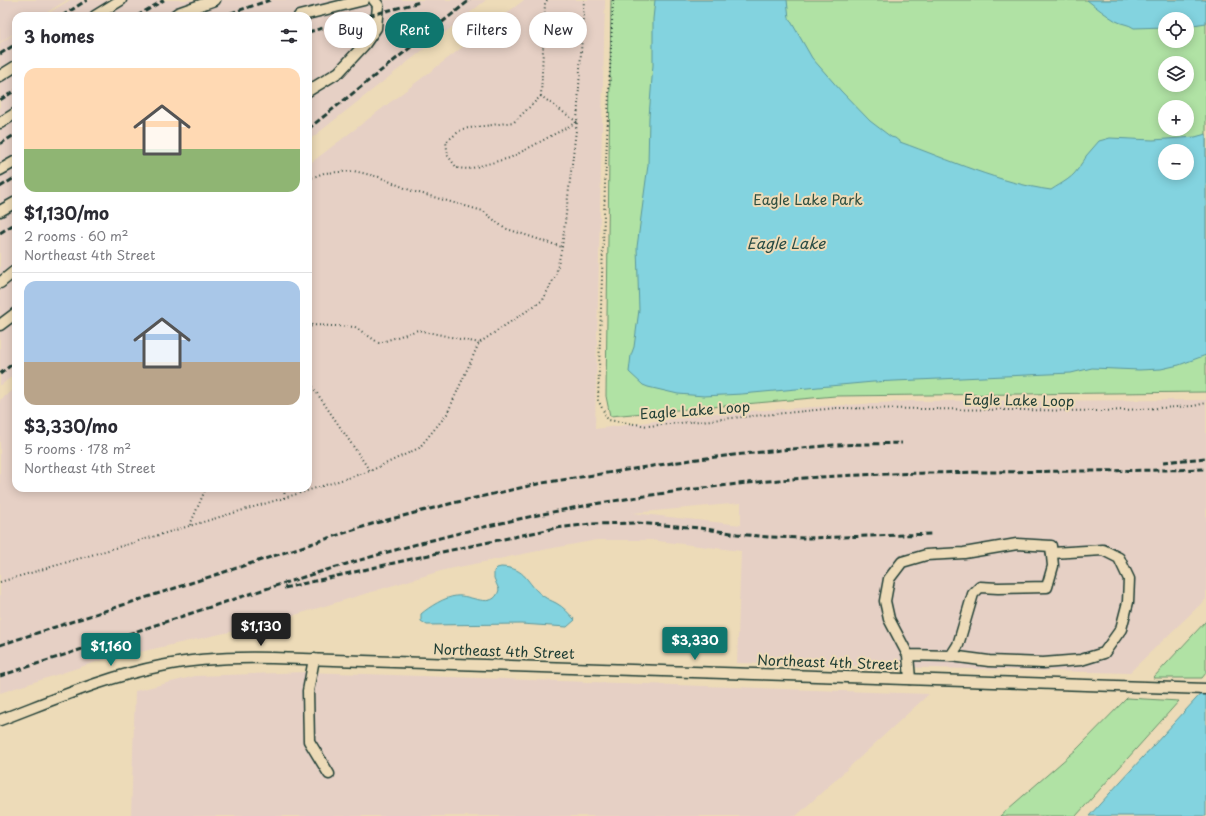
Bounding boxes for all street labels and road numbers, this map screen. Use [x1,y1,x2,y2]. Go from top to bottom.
street label: Eagle Lake Loop [964,389,1074,411]
street label: Eagle Lake Loop [639,396,751,424]
street label: Northeast 4th Street [433,638,575,664]
street label: Northeast 4th Street [757,649,899,675]

